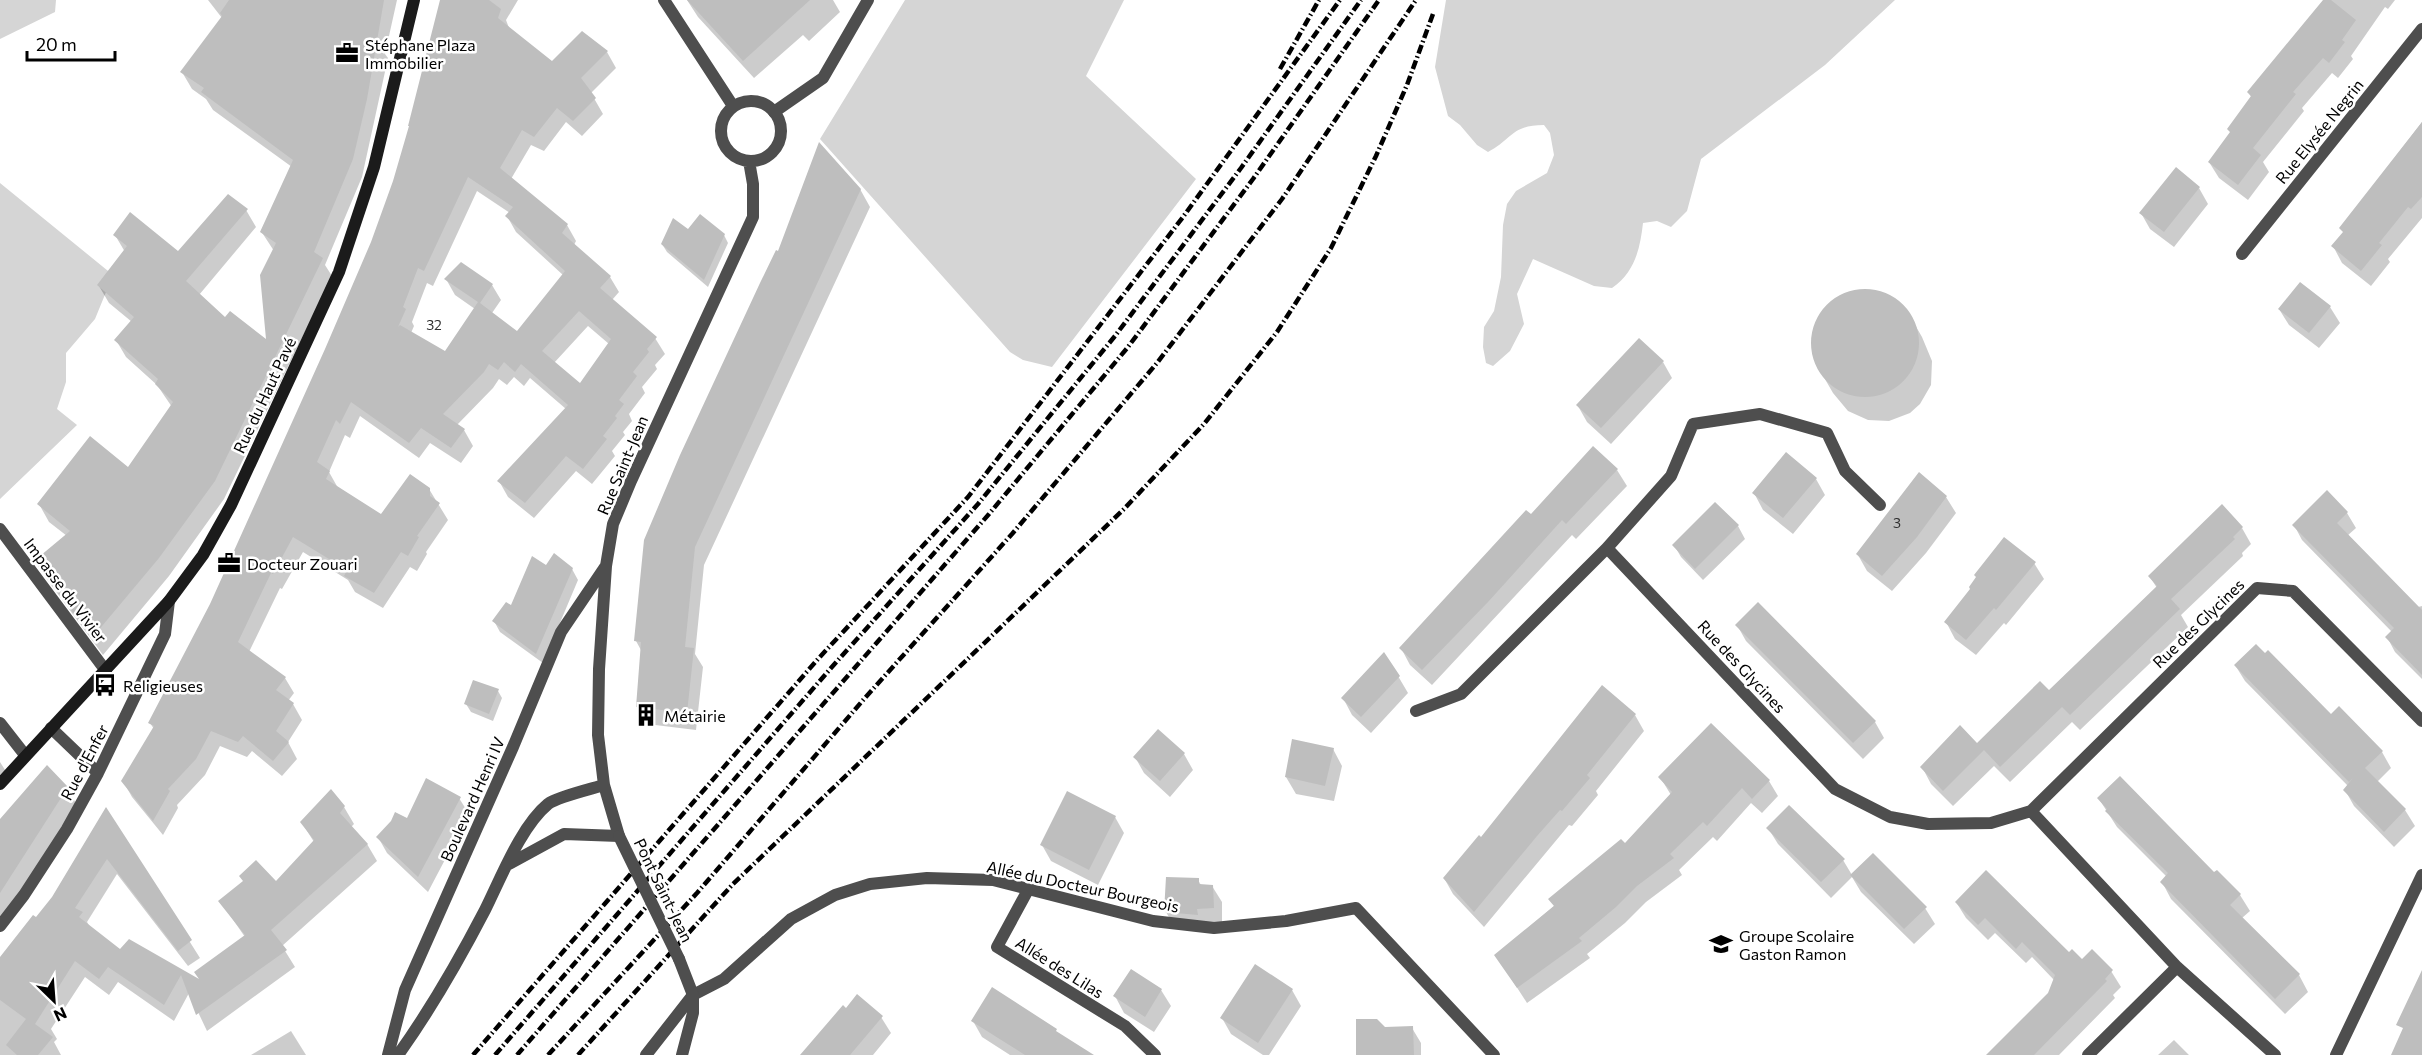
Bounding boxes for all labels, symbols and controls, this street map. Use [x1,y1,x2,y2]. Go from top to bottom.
scale bar [27,24,116,62]
text: 20 m [36,33,77,55]
place label: Stéphane Plaza Immobilier [365,35,476,72]
office icon: Stéphane Plaza Immobilier [334,40,360,66]
street label: Rue Elysée Negrin [2271,75,2367,187]
house number: 32 [426,316,442,333]
street label: Rue du Haut Pavé [229,334,299,456]
street label: Rue Saint-Jean [593,412,651,518]
house number: 3 [1893,514,1901,531]
street label: Impasse du Vivier [21,534,112,646]
office icon: Docteur Zouari [216,550,242,576]
place label: Docteur Zouari [247,554,358,573]
street label: Rue des Glycines [2148,575,2248,671]
street label: Rue des Glycines [1694,616,1790,716]
bus stop icon: Religieuses [92,672,118,698]
place label: Religieuses [123,676,203,695]
building icon: Métairie [633,702,659,728]
place label: Métairie [664,706,726,725]
street label: Rue d'Enfer [56,720,112,803]
street label: Boulevard Henri IV [436,734,508,864]
street label: Pont Saint-Jean [631,835,697,945]
street label: Allée du Docteur Bourgeois [985,856,1181,916]
place label: Groupe Scolaire Gaston Ramon [1739,926,1854,963]
school or university icon: Groupe Scolaire Gaston Ramon [1708,931,1734,957]
street label: Allée des Lilas [1013,932,1107,1002]
north arrow [24,971,84,1031]
text: N [51,1004,70,1026]

